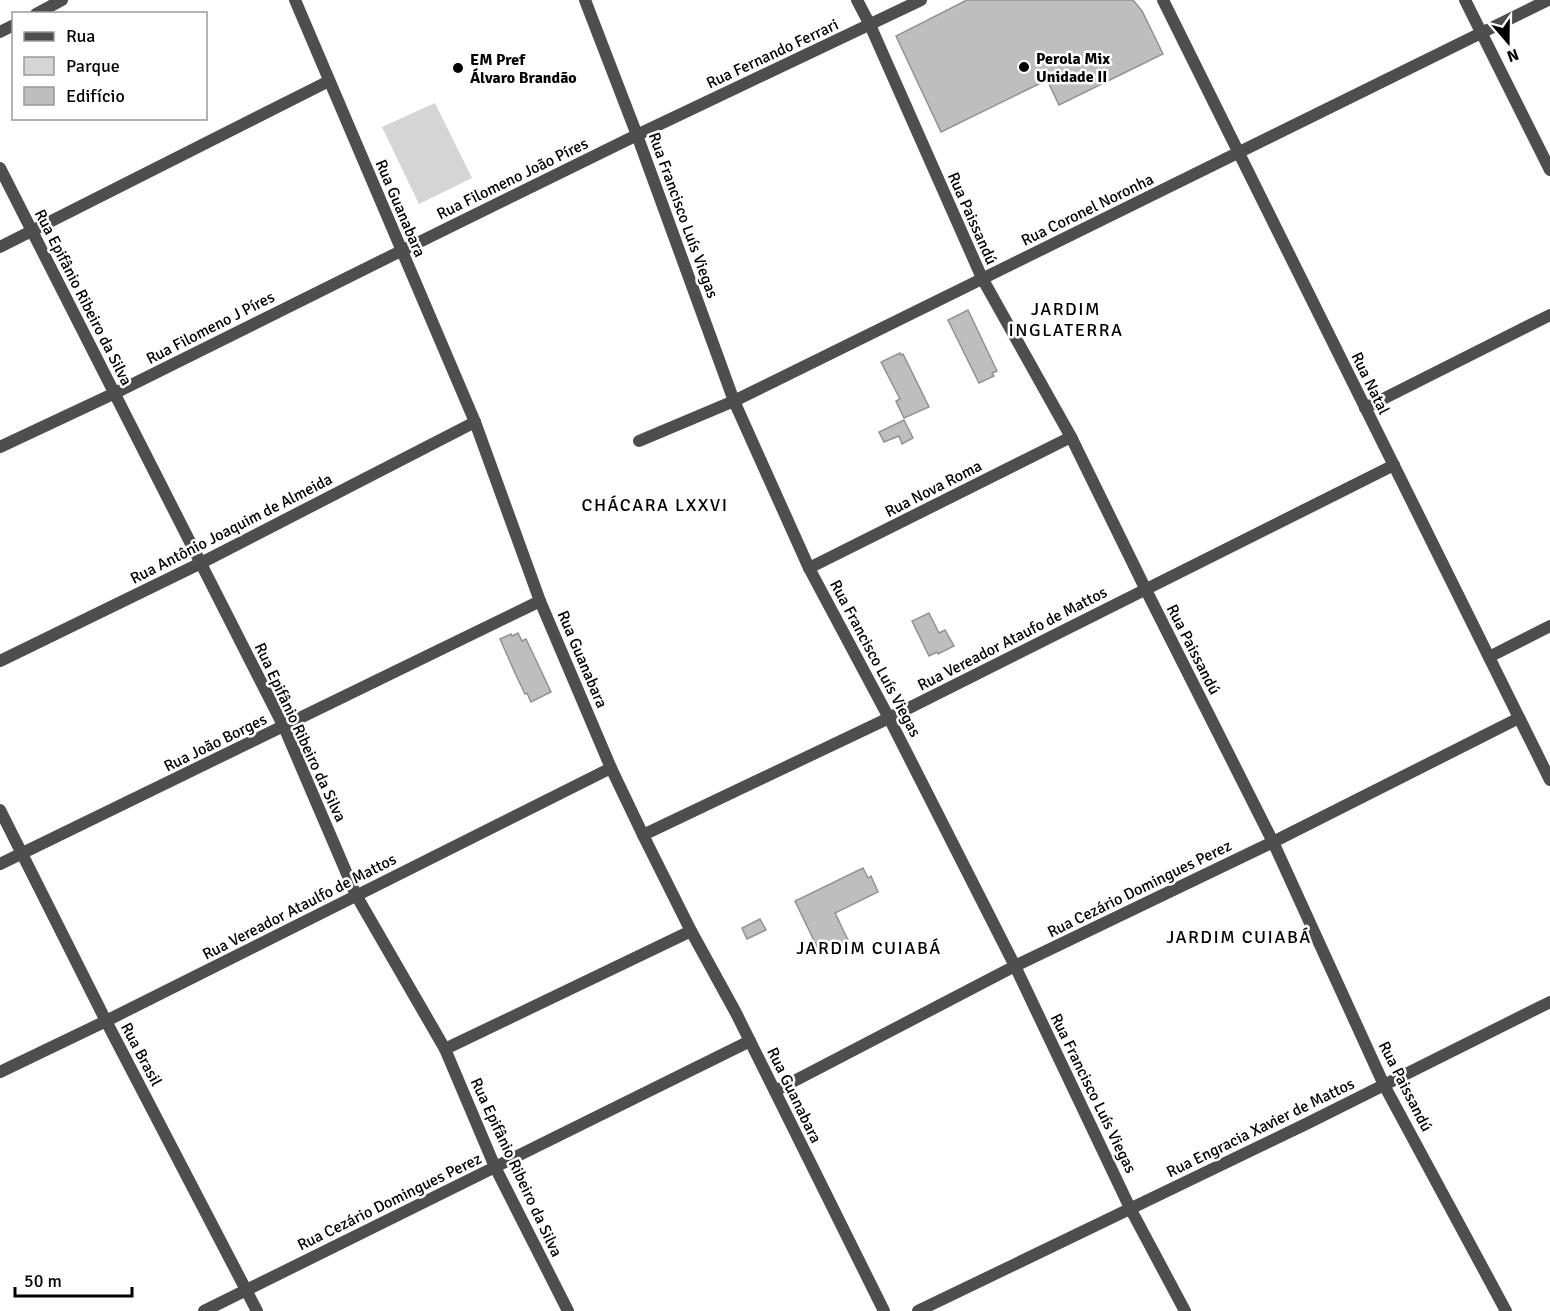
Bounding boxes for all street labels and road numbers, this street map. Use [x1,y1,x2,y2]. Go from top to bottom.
street label: Rua Fernando Ferrari [703,15,842,93]
street label: Rua Francisco Luís Viegas [644,130,722,301]
street label: Rua Filomeno João Píres [433,134,591,224]
street label: Rua Guanabara [371,157,430,260]
street label: Rua Paissandú [943,169,1001,268]
street label: Rua Coronel Noronha [1018,169,1157,251]
street label: Rua Epifânio Ribeiro da Silva [30,206,136,389]
street label: Rua Filomeno J Píres [143,287,278,369]
street label: Rua Natal [1346,349,1394,418]
street label: Rua Nova Roma [882,456,985,522]
street label: Rua Antônio Joaquim de Almeida [127,469,336,589]
street label: Rua Francisco Luís Viegas [825,576,925,740]
street label: Rua Vereador Ataufo de Mattos [914,582,1111,696]
street label: Rua Paissandú [1162,601,1224,698]
street label: Rua Guanabara [553,608,612,711]
street label: Rua Epifânio Ribeiro da Silva [250,640,350,825]
street label: Rua João Borges [161,709,270,776]
street label: Rua Cezário Domingues Perez [1044,836,1235,942]
street label: Rua Vereador Ataulfo de Mattos [199,849,400,965]
street label: Rua Francisco Luís Viegas [1046,1010,1140,1177]
street label: Rua Brasil [116,1019,166,1090]
street label: Rua Paissandú [1374,1038,1436,1135]
street label: Rua Guanabara [762,1044,826,1147]
street label: Rua Engracia Xavier de Mattos [1163,1074,1358,1182]
street label: Rua Epifânio Ribeiro da Silva [466,1075,566,1260]
street label: Rua Cezário Domingues Perez [294,1149,485,1255]

